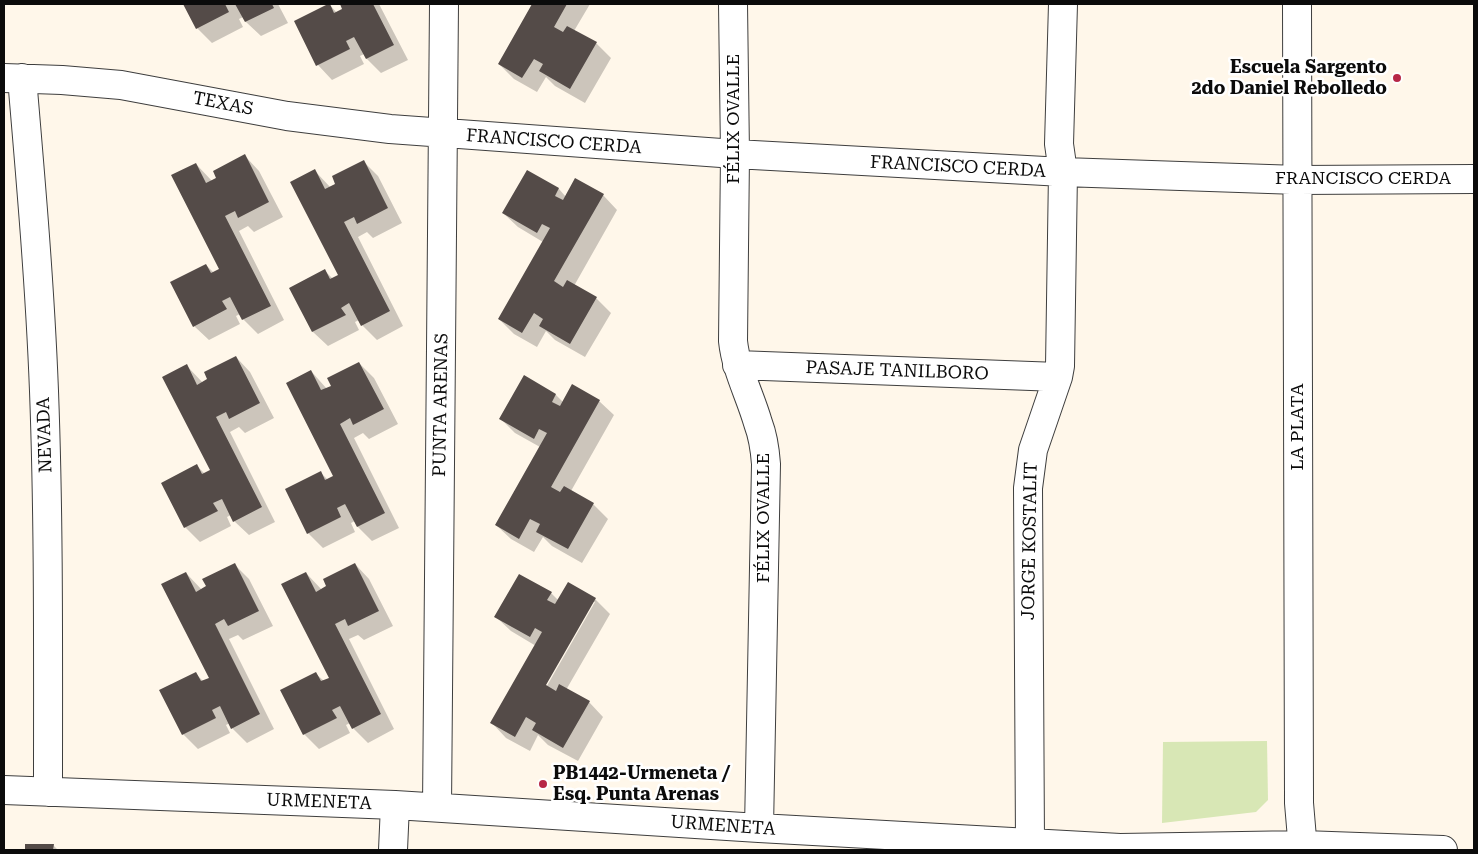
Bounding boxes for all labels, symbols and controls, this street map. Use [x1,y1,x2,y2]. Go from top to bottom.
street label: FÉLIX OVALLE [723,54,745,184]
place label: Escuela Sargento 2do Daniel Rebolledo [1192,57,1387,100]
marker: Escuela Sargento 2do Daniel Rebolledo [1391,72,1403,84]
street label: TEXAS [191,88,255,120]
street label: FRANCISCO CERDA [465,125,643,159]
street label: FRANCISCO CERDA [870,152,1046,182]
street label: FRANCISCO CERDA [1275,168,1451,190]
street label: PUNTA ARENAS [429,333,453,477]
street label: PASAJE TANILBORO [805,357,989,385]
street label: LA PLATA [1287,384,1309,470]
street label: NEVADA [33,397,57,473]
street label: FÉLIX OVALLE [753,453,775,583]
street label: JORGE KOSTALIT [1018,462,1042,620]
place label: PB1442-Urmeneta / Esq. Punta Arenas [553,763,730,806]
marker: PB1442-Urmeneta / Esq. Punta Arenas [537,778,549,790]
street label: URMENETA [266,789,372,815]
street label: URMENETA [670,812,776,840]

